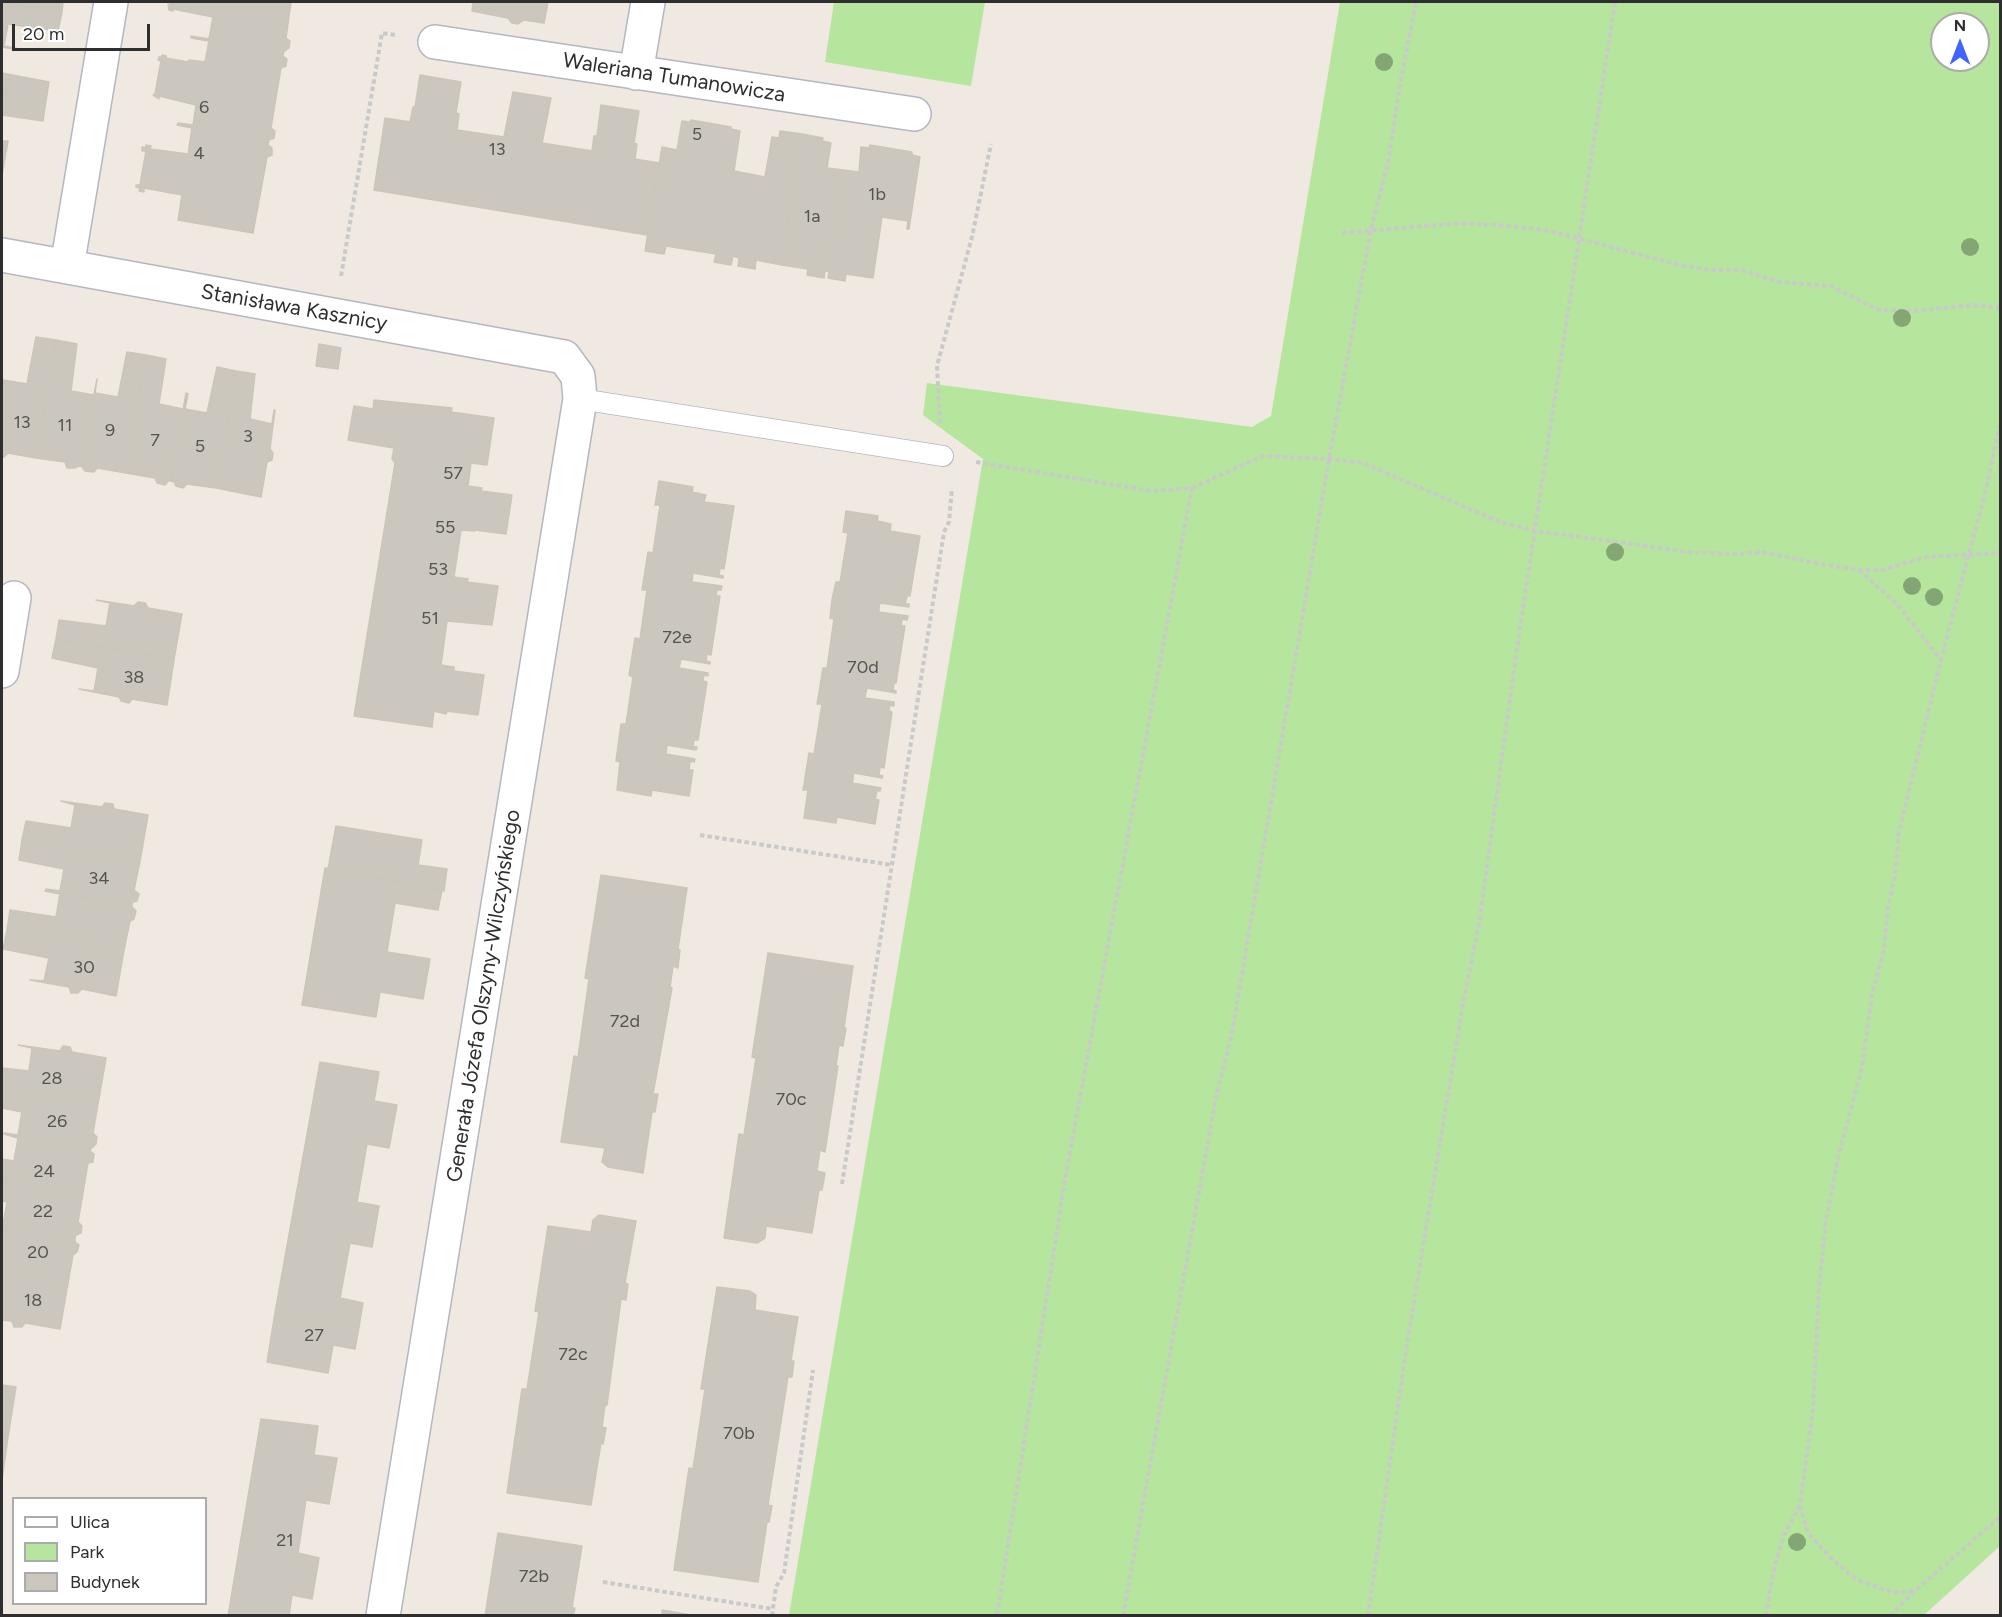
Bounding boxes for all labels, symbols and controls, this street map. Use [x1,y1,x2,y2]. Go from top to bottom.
scale bar [15,12,153,50]
north arrow [1930,12,1990,72]
text: N [1954,16,1966,35]
text: 20 m [23,23,64,45]
street label: Waleriana Tumanowicza [561,48,787,108]
house number: 6 [199,97,209,119]
house number: 5 [692,124,702,146]
house number: 13 [488,139,506,161]
house number: 4 [193,143,205,165]
house number: 1b [868,184,886,206]
house number: 1a [804,206,820,228]
street label: Stanisława Kasznicy [199,279,389,337]
house number: 13 [13,412,31,434]
house number: 11 [58,415,72,437]
house number: 9 [105,420,115,442]
house number: 3 [243,426,253,448]
house number: 7 [150,430,160,452]
house number: 5 [195,436,205,458]
house number: 57 [443,463,463,485]
house number: 55 [435,517,455,539]
house number: 53 [428,559,448,581]
house number: 51 [421,608,439,630]
house number: 72e [662,627,692,649]
house number: 70d [847,657,879,679]
house number: 38 [124,667,144,689]
street label: Generała Józefa Olszyny-Wilczyńskiego [442,808,526,1184]
house number: 34 [89,868,109,890]
house number: 30 [73,957,95,979]
house number: 72d [610,1011,640,1033]
house number: 28 [41,1068,63,1090]
house number: 70c [776,1089,806,1111]
house number: 26 [47,1111,67,1133]
house number: 24 [33,1161,55,1183]
house number: 22 [33,1201,53,1223]
house number: 20 [27,1242,49,1264]
house number: 18 [24,1290,42,1312]
house number: 27 [304,1325,324,1347]
house number: 72c [558,1344,588,1366]
house number: 70b [723,1423,755,1445]
legend [12,1497,207,1605]
text: Ulica [70,1511,110,1533]
house number: 21 [276,1530,294,1552]
text: Park [70,1541,104,1563]
house number: 72b [519,1566,549,1588]
text: Budynek [70,1571,140,1593]

